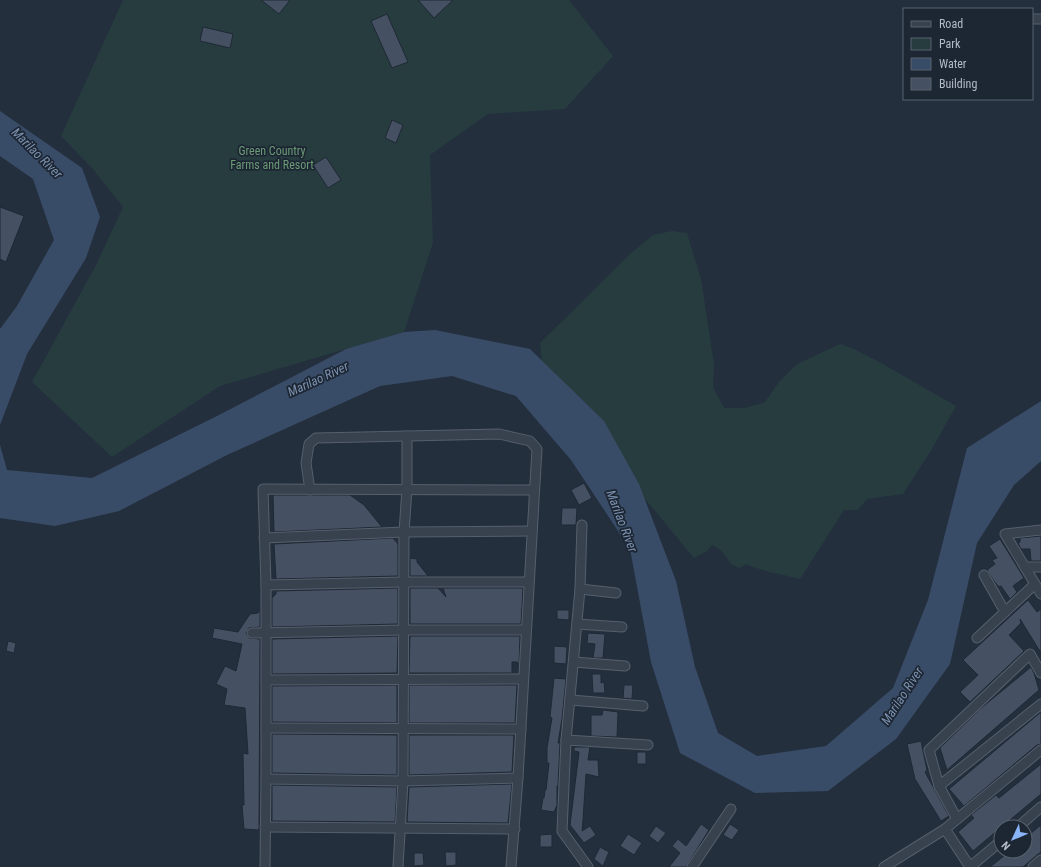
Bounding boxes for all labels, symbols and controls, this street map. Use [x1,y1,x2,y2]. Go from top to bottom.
legend [903,8,1033,100]
text: Road [939,17,963,31]
text: Park [939,37,961,51]
text: Water [939,57,967,71]
text: Building [939,77,977,91]
water label: Marilao River [9,125,66,182]
park label: Green Country Farms and Resort [230,144,314,172]
water label: Marilao River [285,358,352,400]
water label: Marilao River [603,488,641,555]
water label: Marilao River [878,664,927,727]
north arrow [993,819,1033,859]
text: N [999,838,1013,853]

